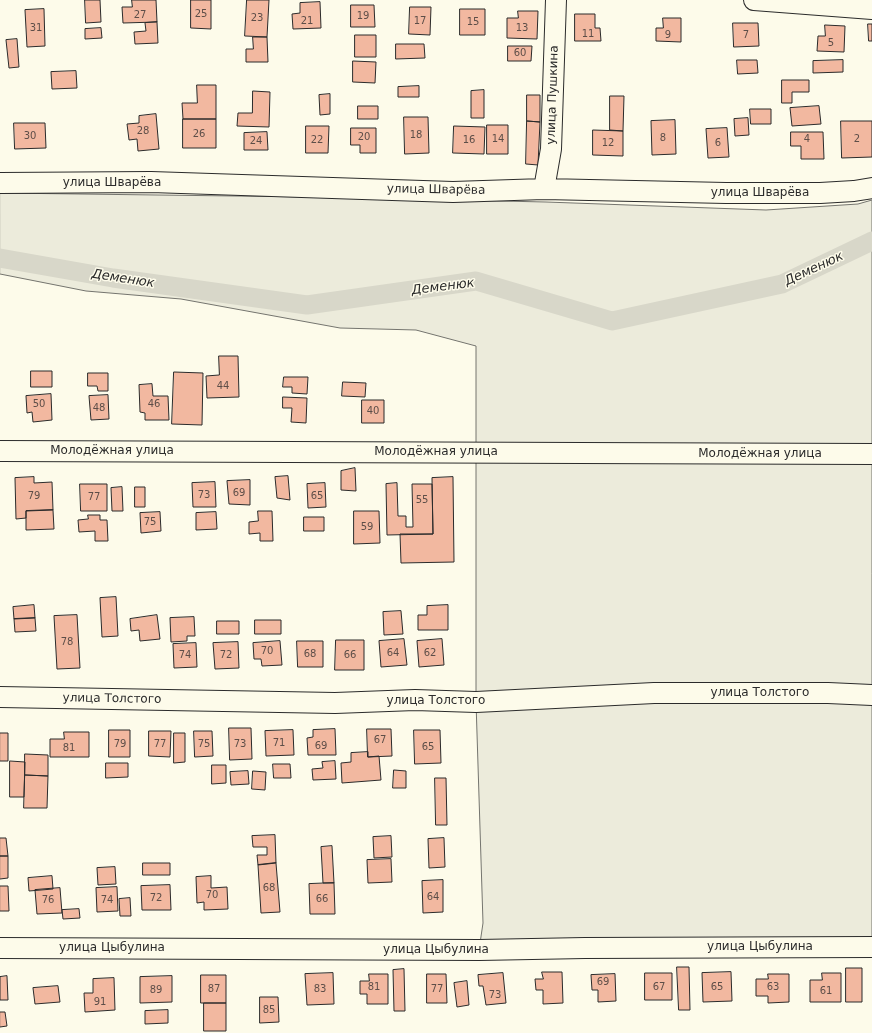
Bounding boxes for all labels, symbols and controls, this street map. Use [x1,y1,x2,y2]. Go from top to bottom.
house number: 25 [195,8,207,20]
house number: 27 [134,9,146,21]
house number: 19 [357,10,369,22]
house number: 23 [251,12,263,24]
house number: 21 [301,15,313,27]
house number: 17 [414,15,426,27]
house number: 15 [467,16,479,28]
house number: 31 [30,22,42,34]
house number: 13 [516,22,528,34]
house number: 11 [582,28,594,40]
house number: 9 [665,29,671,41]
house number: 7 [743,29,749,41]
house number: 5 [828,37,834,49]
street label: улица Пушкина [544,45,562,145]
house number: 60 [514,47,526,59]
house number: 28 [137,125,149,137]
house number: 26 [193,128,205,140]
house number: 18 [410,129,422,141]
house number: 30 [24,130,36,142]
house number: 20 [358,131,370,143]
house number: 8 [660,132,666,144]
house number: 14 [492,133,504,145]
house number: 4 [804,133,810,145]
house number: 2 [854,133,860,145]
house number: 22 [311,134,323,146]
house number: 16 [463,134,475,146]
house number: 24 [250,135,262,147]
house number: 12 [602,137,614,149]
house number: 6 [715,137,721,149]
street label: улица Шварёва [63,176,161,190]
street label: улица Шварёва [387,182,485,198]
street label: улица Шварёва [711,186,809,200]
water label: Деменюк [782,249,846,289]
water label: Деменюк [91,266,155,292]
water label: Деменюк [411,275,475,299]
house number: 44 [217,380,229,392]
house number: 50 [33,398,45,410]
house number: 46 [148,398,160,410]
house number: 48 [93,402,105,414]
house number: 40 [367,405,379,417]
street label: Молодёжная улица [50,444,174,458]
street label: Молодёжная улица [374,445,498,459]
street label: Молодёжная улица [698,447,822,461]
house number: 69 [233,487,245,499]
house number: 73 [198,489,210,501]
house number: 79 [28,490,40,502]
house number: 65 [311,490,323,502]
house number: 77 [88,491,100,503]
house number: 55 [416,494,428,506]
house number: 75 [144,516,156,528]
house number: 59 [361,521,373,533]
house number: 78 [61,636,73,648]
house number: 70 [261,645,273,657]
house number: 64 [387,647,399,659]
house number: 62 [424,647,436,659]
house number: 68 [304,648,316,660]
house number: 74 [179,649,191,661]
house number: 72 [220,649,232,661]
house number: 66 [344,649,356,661]
street label: улица Толстого [711,686,809,700]
street label: улица Толстого [62,691,162,707]
street label: улица Толстого [387,694,485,708]
house number: 67 [374,734,386,746]
house number: 71 [273,737,285,749]
house number: 79 [114,738,126,750]
house number: 77 [154,738,166,750]
house number: 75 [198,738,210,750]
house number: 73 [234,738,246,750]
house number: 69 [315,740,327,752]
house number: 65 [422,741,434,753]
house number: 81 [63,742,75,754]
house number: 68 [263,882,275,894]
house number: 70 [206,889,218,901]
house number: 64 [427,891,439,903]
house number: 72 [150,892,162,904]
house number: 66 [316,893,328,905]
house number: 76 [42,894,54,906]
house number: 74 [101,894,113,906]
street label: улица Цыбулина [707,940,813,954]
street label: улица Цыбулина [59,941,165,955]
street label: улица Цыбулина [383,943,489,957]
house number: 69 [597,976,609,988]
house number: 81 [368,981,380,993]
house number: 67 [653,981,665,993]
house number: 65 [711,981,723,993]
house number: 63 [767,981,779,993]
house number: 87 [208,983,220,995]
house number: 83 [314,983,326,995]
house number: 77 [431,983,443,995]
house number: 89 [150,984,162,996]
house number: 61 [820,985,832,997]
house number: 73 [489,989,501,1001]
house number: 91 [94,996,106,1008]
house number: 85 [263,1004,275,1016]

